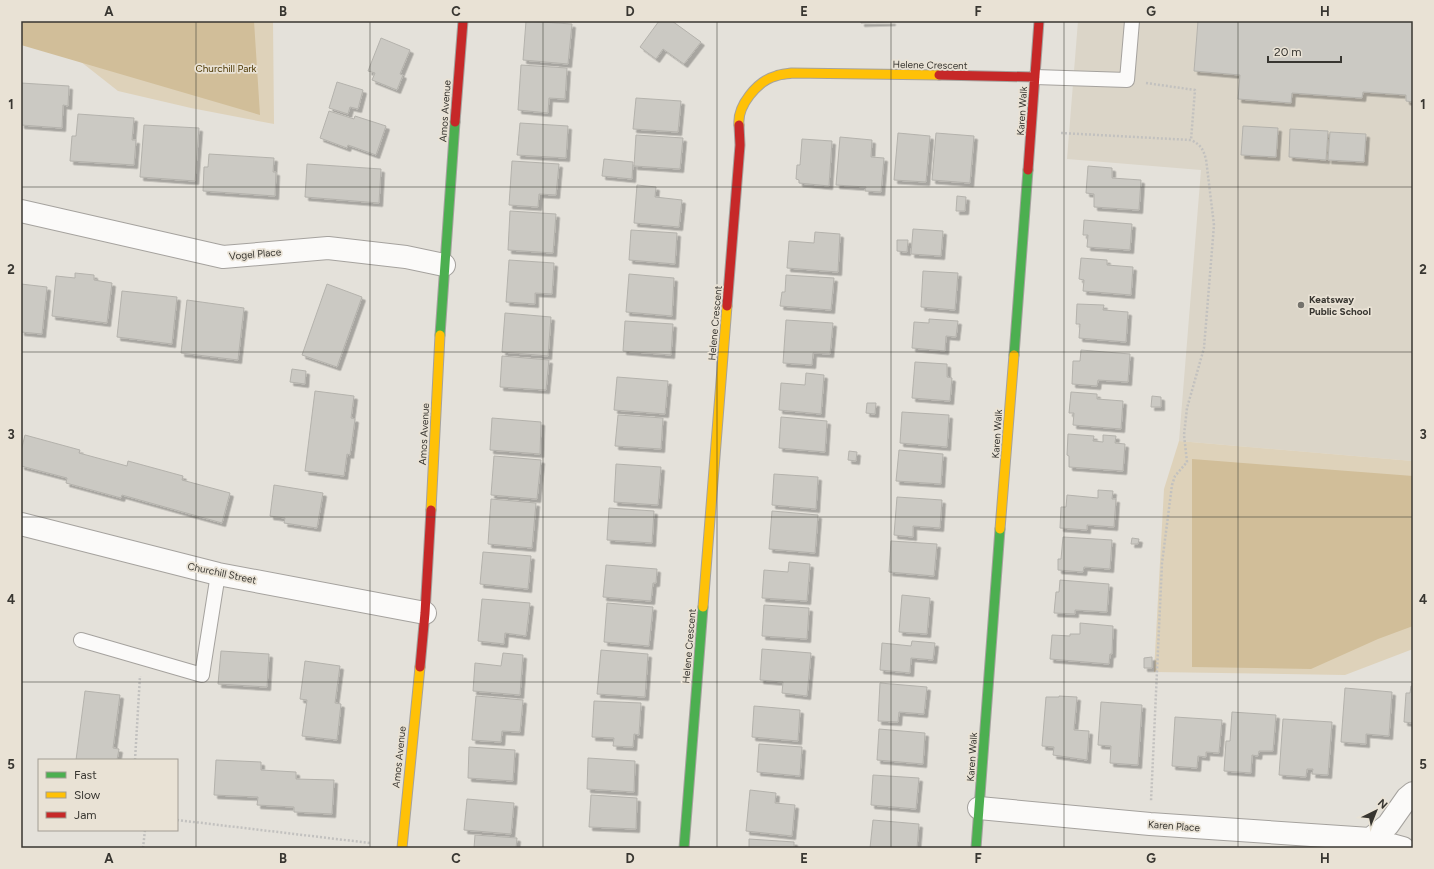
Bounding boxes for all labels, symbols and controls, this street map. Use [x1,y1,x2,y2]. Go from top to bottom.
text: A [104,4,114,19]
text: B [279,4,287,19]
text: C [451,4,461,19]
text: D [625,4,635,19]
text: E [800,4,808,19]
text: F [974,4,982,19]
text: G [1146,4,1156,19]
text: H [1320,4,1330,19]
scale bar [1268,38,1341,64]
text: 20 m [1274,45,1302,59]
street label: Helene Crescent [892,58,968,72]
park label: Churchill Park [196,62,257,75]
street label: Amos Avenue [436,79,454,142]
street label: Karen Walk [1014,86,1030,136]
text: 1 [8,97,14,112]
text: 1 [1420,97,1426,112]
street label: Vogel Place [228,245,282,263]
text: 2 [7,262,15,277]
text: 2 [1419,262,1427,277]
street label: Helene Crescent [705,285,725,361]
place label: Keatsway Public School [1309,293,1371,318]
marker: Keatsway Public School [1296,300,1306,310]
street label: Amos Avenue [416,402,432,465]
street label: Karen Walk [989,409,1005,459]
text: 3 [7,427,15,442]
text: 3 [1419,427,1427,442]
street label: Churchill Street [186,559,258,587]
text: 4 [7,592,15,607]
text: 4 [1419,592,1427,607]
street label: Helene Crescent [679,608,699,684]
street label: Amos Avenue [389,725,409,789]
street label: Karen Walk [964,732,980,782]
text: 5 [7,757,15,772]
text: 5 [1419,757,1427,772]
legend [38,759,178,831]
text: Fast [74,768,97,782]
text: Slow [74,788,101,802]
north arrow [1356,791,1396,831]
text: N [1375,796,1390,812]
text: Jam [74,808,97,822]
street label: Karen Place [1148,818,1201,834]
text: A [104,851,114,866]
text: B [279,851,287,866]
text: C [451,851,461,866]
text: D [625,851,635,866]
text: E [800,851,808,866]
text: F [974,851,982,866]
text: G [1146,851,1156,866]
text: H [1320,851,1330,866]

